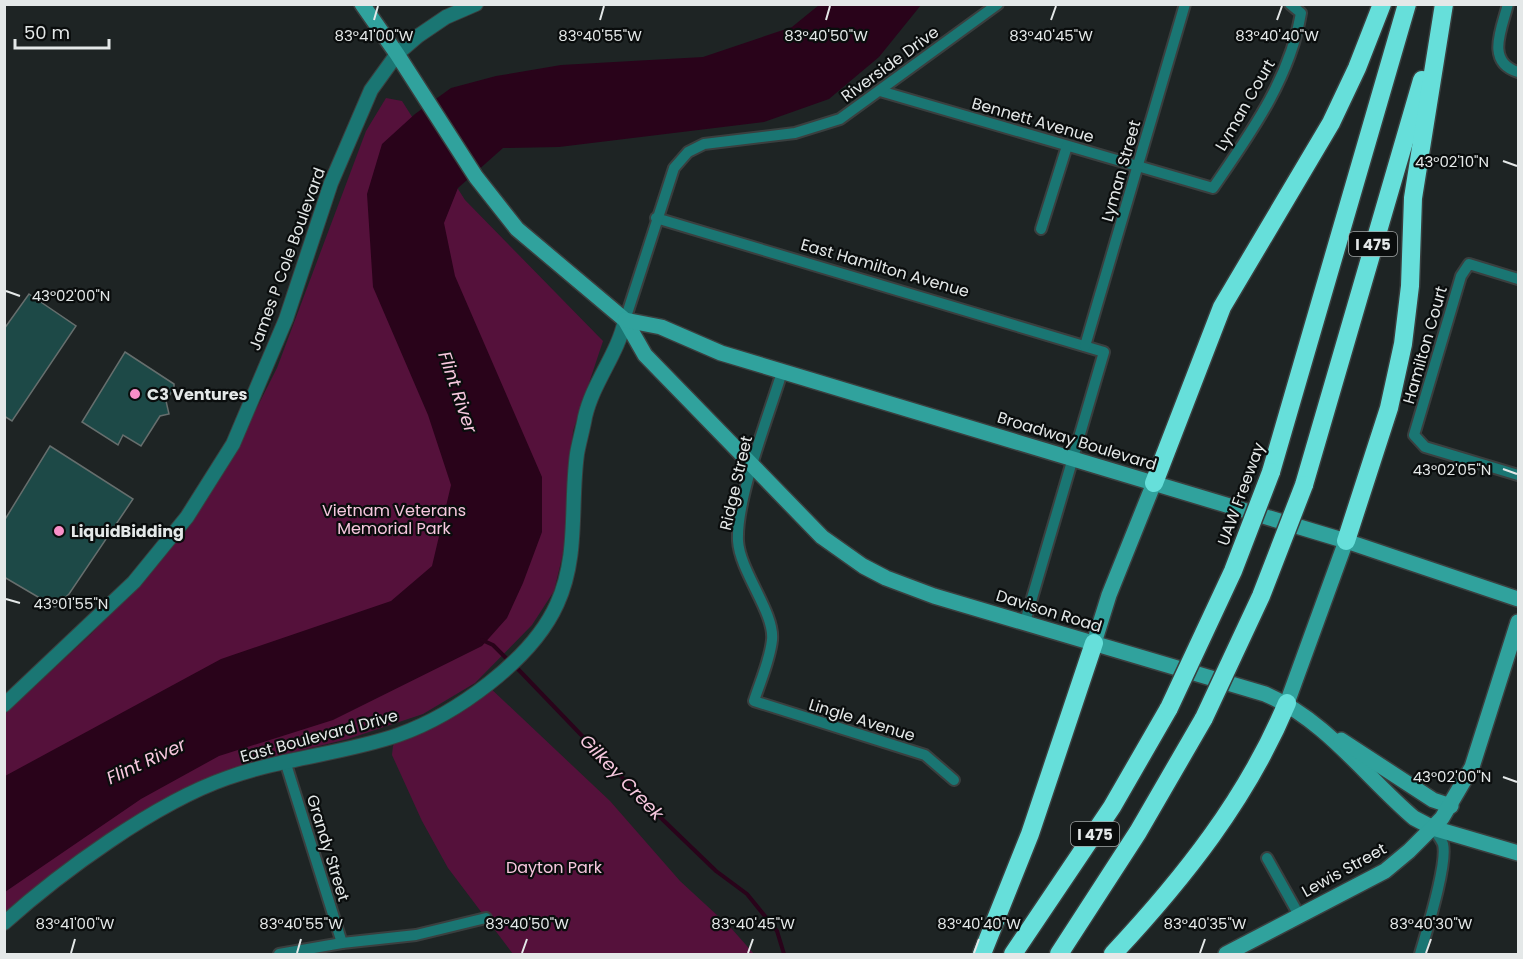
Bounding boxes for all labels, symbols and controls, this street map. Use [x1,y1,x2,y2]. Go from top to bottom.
scale bar [15,12,110,50]
text: 50 m [24,20,70,45]
street label: Riverside Drive [836,21,944,107]
text: 83°41'00"W [335,25,414,46]
text: 83°40'55"W [558,25,642,46]
text: 83°40'50"W [784,25,868,46]
text: 83°40'45"W [1009,25,1093,46]
text: 83°40'40"W [1235,25,1319,46]
street label: Lyman Court [1209,55,1281,155]
street label: Bennett Avenue [969,92,1097,148]
street label: Lyman Street [1096,117,1147,224]
text: 43°02'10"N [1415,151,1489,172]
street label: James P Cole Boulevard [243,164,331,354]
road number: I 475 [1349,232,1397,256]
street label: East Hamilton Avenue [798,233,972,303]
street label: Hamilton Court [1397,283,1453,407]
text: 43°02'00"N [32,285,110,306]
water label: Flint River [432,348,484,437]
place label: C3 Ventures [147,383,248,406]
marker: C3 Ventures [128,387,142,401]
street label: Broadway Boulevard [994,406,1160,476]
street label: Ridge Street [714,433,758,533]
street label: UAW Freeway [1212,439,1270,549]
text: 43°02'05"N [1413,459,1491,480]
park label: Vietnam Veterans Memorial Park [322,499,466,540]
place label: LiquidBidding [71,520,184,543]
marker: LiquidBidding [52,524,66,538]
street label: Davison Road [993,584,1105,638]
text: 43°01'55"N [34,593,108,614]
street label: Lingle Avenue [806,693,918,747]
street label: East Boulevard Drive [238,704,401,768]
water label: Gilkey Creek [574,728,670,826]
water label: Flint River [102,731,191,790]
text: 43°02'00"N [1413,766,1491,787]
street label: Grandy Street [301,792,355,904]
road number: I 475 [1071,822,1119,846]
street label: Lewis Street [1298,837,1391,903]
park label: Dayton Park [506,856,603,879]
text: 83°41'00"W [36,913,115,934]
text: 83°40'55"W [259,913,343,934]
text: 83°40'50"W [485,913,569,934]
text: 83°40'45"W [711,913,795,934]
text: 83°40'40"W [937,913,1021,934]
text: 83°40'35"W [1164,913,1247,934]
text: 83°40'30"W [1390,913,1473,934]

